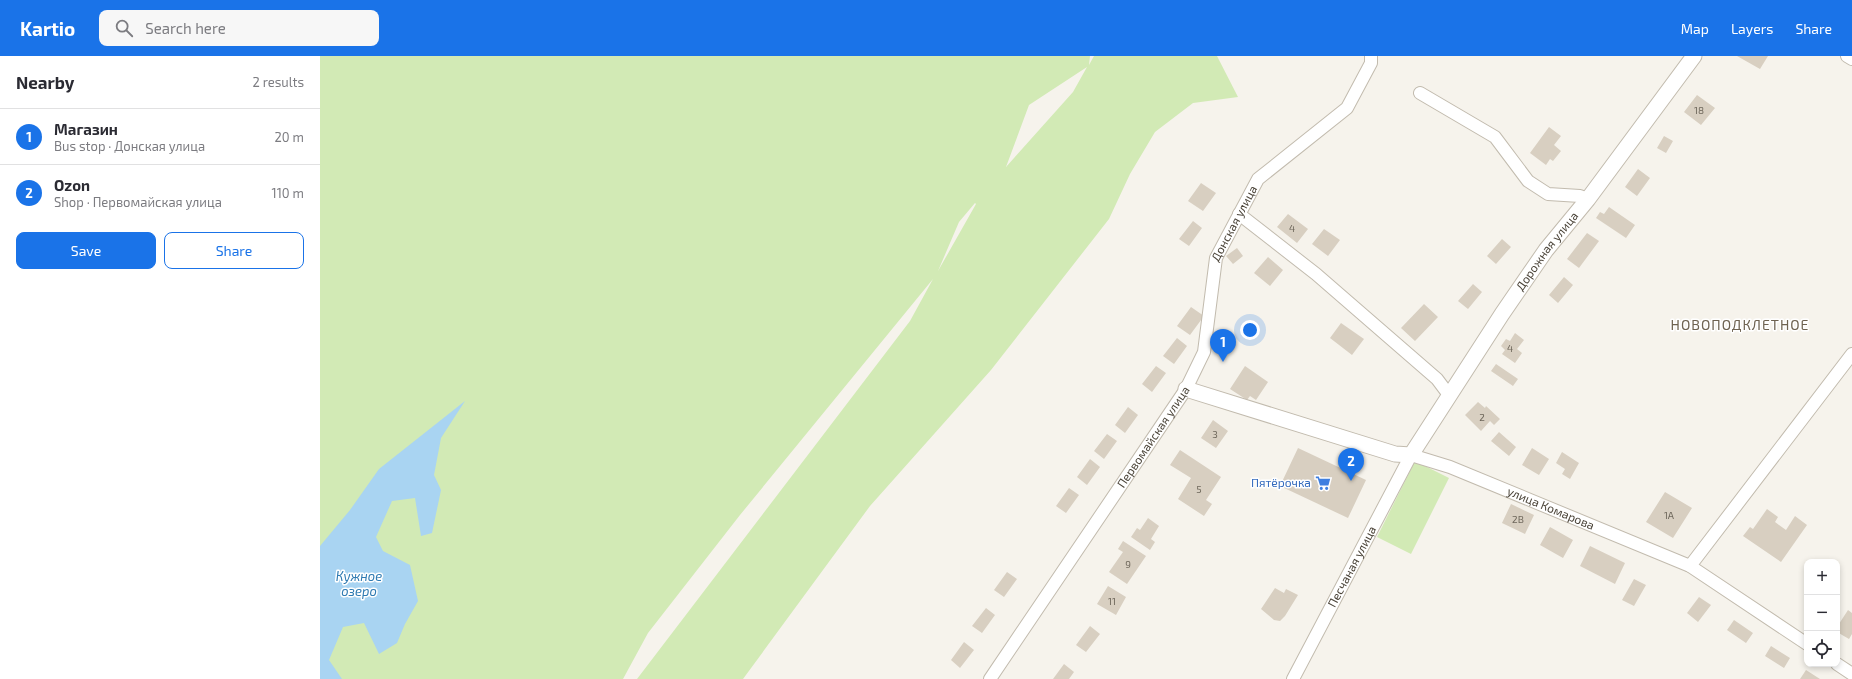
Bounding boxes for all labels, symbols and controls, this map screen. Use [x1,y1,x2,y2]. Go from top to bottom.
search box [99,10,379,46]
text: Kartio [20,17,75,40]
icon: search [113,17,135,39]
text: Search here [145,19,226,37]
text: Map [1681,20,1709,37]
text: Layers [1731,20,1773,37]
text: Share [1795,20,1832,37]
text: Nearby [16,72,74,92]
text: 2 results [252,74,304,90]
house number: 18 [1694,104,1704,116]
text: Магазин [54,120,118,138]
text: 1 [26,129,32,145]
text: 20 m [275,129,304,145]
text: Bus stop · Донская улица [54,138,205,154]
text: Ozon [54,176,90,194]
street label: Донская улица [1208,183,1259,263]
text: 2 [25,185,33,201]
text: 110 m [272,185,304,201]
text: Shop · Первомайская улица [54,194,222,210]
street label: Дорожная улица [1512,209,1581,293]
house number: 4 [1289,222,1295,234]
button: Save [16,232,156,269]
button: Share [164,232,304,269]
district label: НОВОПОДКЛЕТНОЕ [1671,316,1809,333]
your location [1240,320,1260,340]
pin: 1 [1210,329,1236,362]
house number: 4 [1507,342,1513,354]
street label: Первомайская улица [1113,383,1192,490]
house number: 2 [1479,411,1485,423]
house number: 3 [1212,428,1218,440]
pin: 2 [1338,448,1364,481]
supermarket icon: Пятёрочка [1314,474,1332,492]
place label: Пятёрочка [1251,475,1311,489]
house number: 5 [1196,483,1202,495]
street label: улица Комарова [1505,483,1597,532]
house number: 1А [1664,509,1675,521]
house number: 2В [1512,513,1524,525]
street label: Песчаная улица [1324,523,1378,609]
house number: 9 [1125,558,1131,570]
map controls [1804,559,1840,667]
button: + [1804,559,1840,595]
water label: Кужное озеро [336,568,382,599]
house number: 11 [1108,595,1116,607]
button: − [1804,595,1840,631]
button: locate [1804,631,1840,667]

